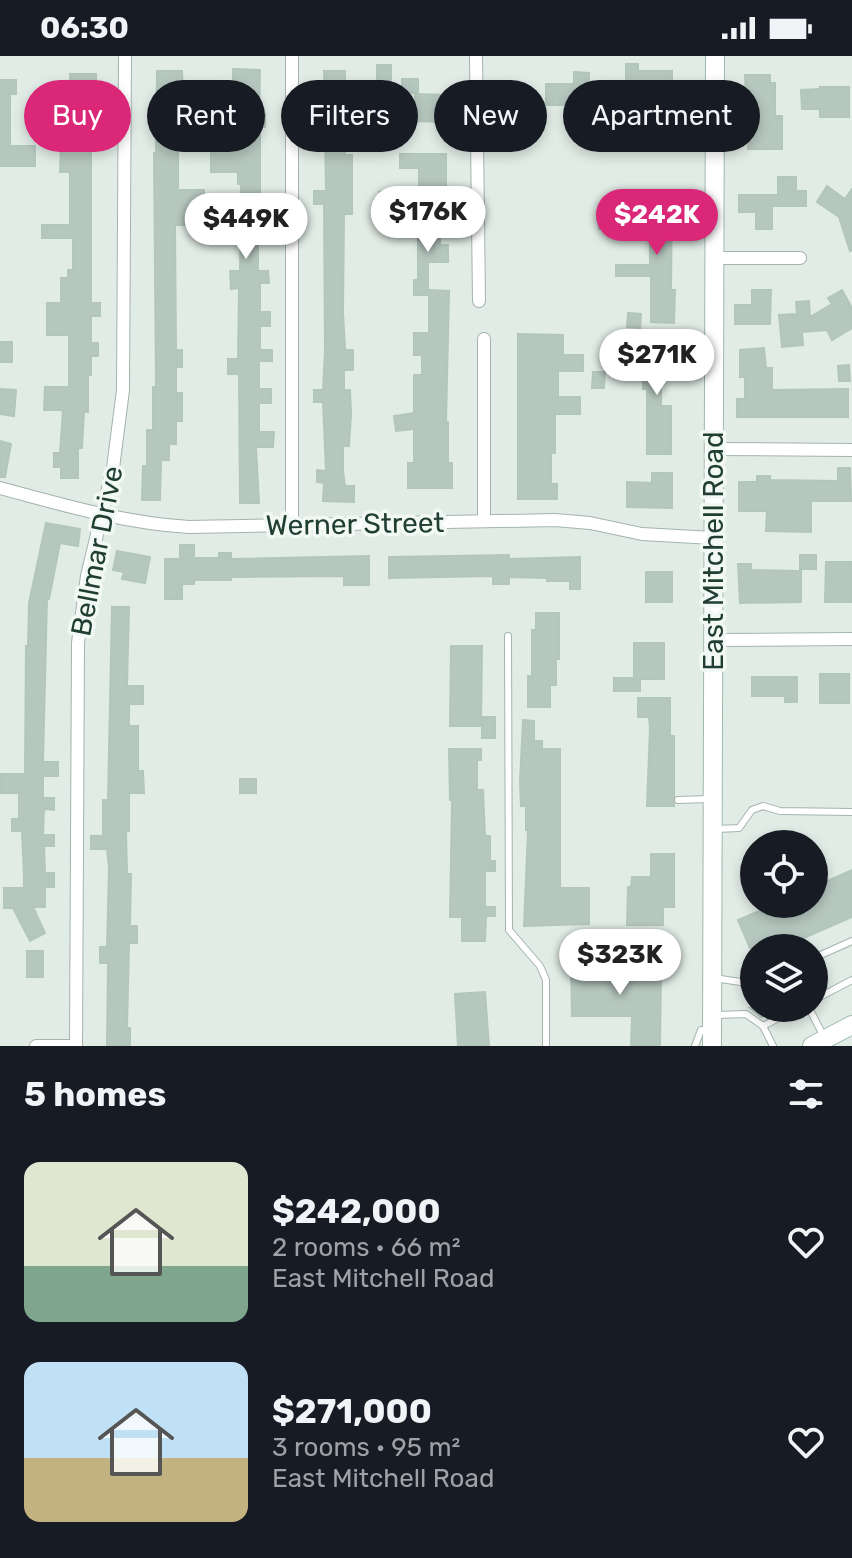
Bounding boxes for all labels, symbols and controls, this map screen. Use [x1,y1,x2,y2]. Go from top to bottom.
text: 06:30 [40,10,129,46]
chip: Buy [24,80,131,152]
chip: Rent [147,80,265,152]
chip: Filters [281,80,418,152]
chip: New [434,80,547,152]
chip: Apartment [563,80,760,152]
pin: $176K [372,186,484,254]
pin: $242K [601,189,713,257]
pin: $449K [190,193,302,261]
text: $176K [389,196,467,227]
text: $242K [614,199,700,230]
text: $449K [203,203,289,234]
pin: $271K [601,329,713,397]
text: $271K [617,339,697,370]
street label: East Mitchell Road [697,431,730,671]
street label: Bellmar Drive [64,463,130,639]
street label: Werner Street [265,506,445,542]
map controls [740,830,828,1022]
button: locate [740,830,828,918]
pin: $323K [564,929,676,997]
button: layers [740,934,828,1022]
text: $323K [577,939,663,970]
icon: filters [784,1072,828,1116]
text: 5 homes [24,1074,166,1115]
text: $242,000 [272,1191,441,1232]
icon: home [88,1194,184,1290]
icon: heart [784,1220,828,1264]
text: 2 rooms · 66 m² [272,1232,461,1263]
text: East Mitchell Road [272,1263,494,1294]
text: $271,000 [272,1391,432,1432]
icon: home [88,1394,184,1490]
icon: heart [784,1420,828,1464]
text: 3 rooms · 95 m² [272,1432,460,1463]
text: East Mitchell Road [272,1463,494,1494]

